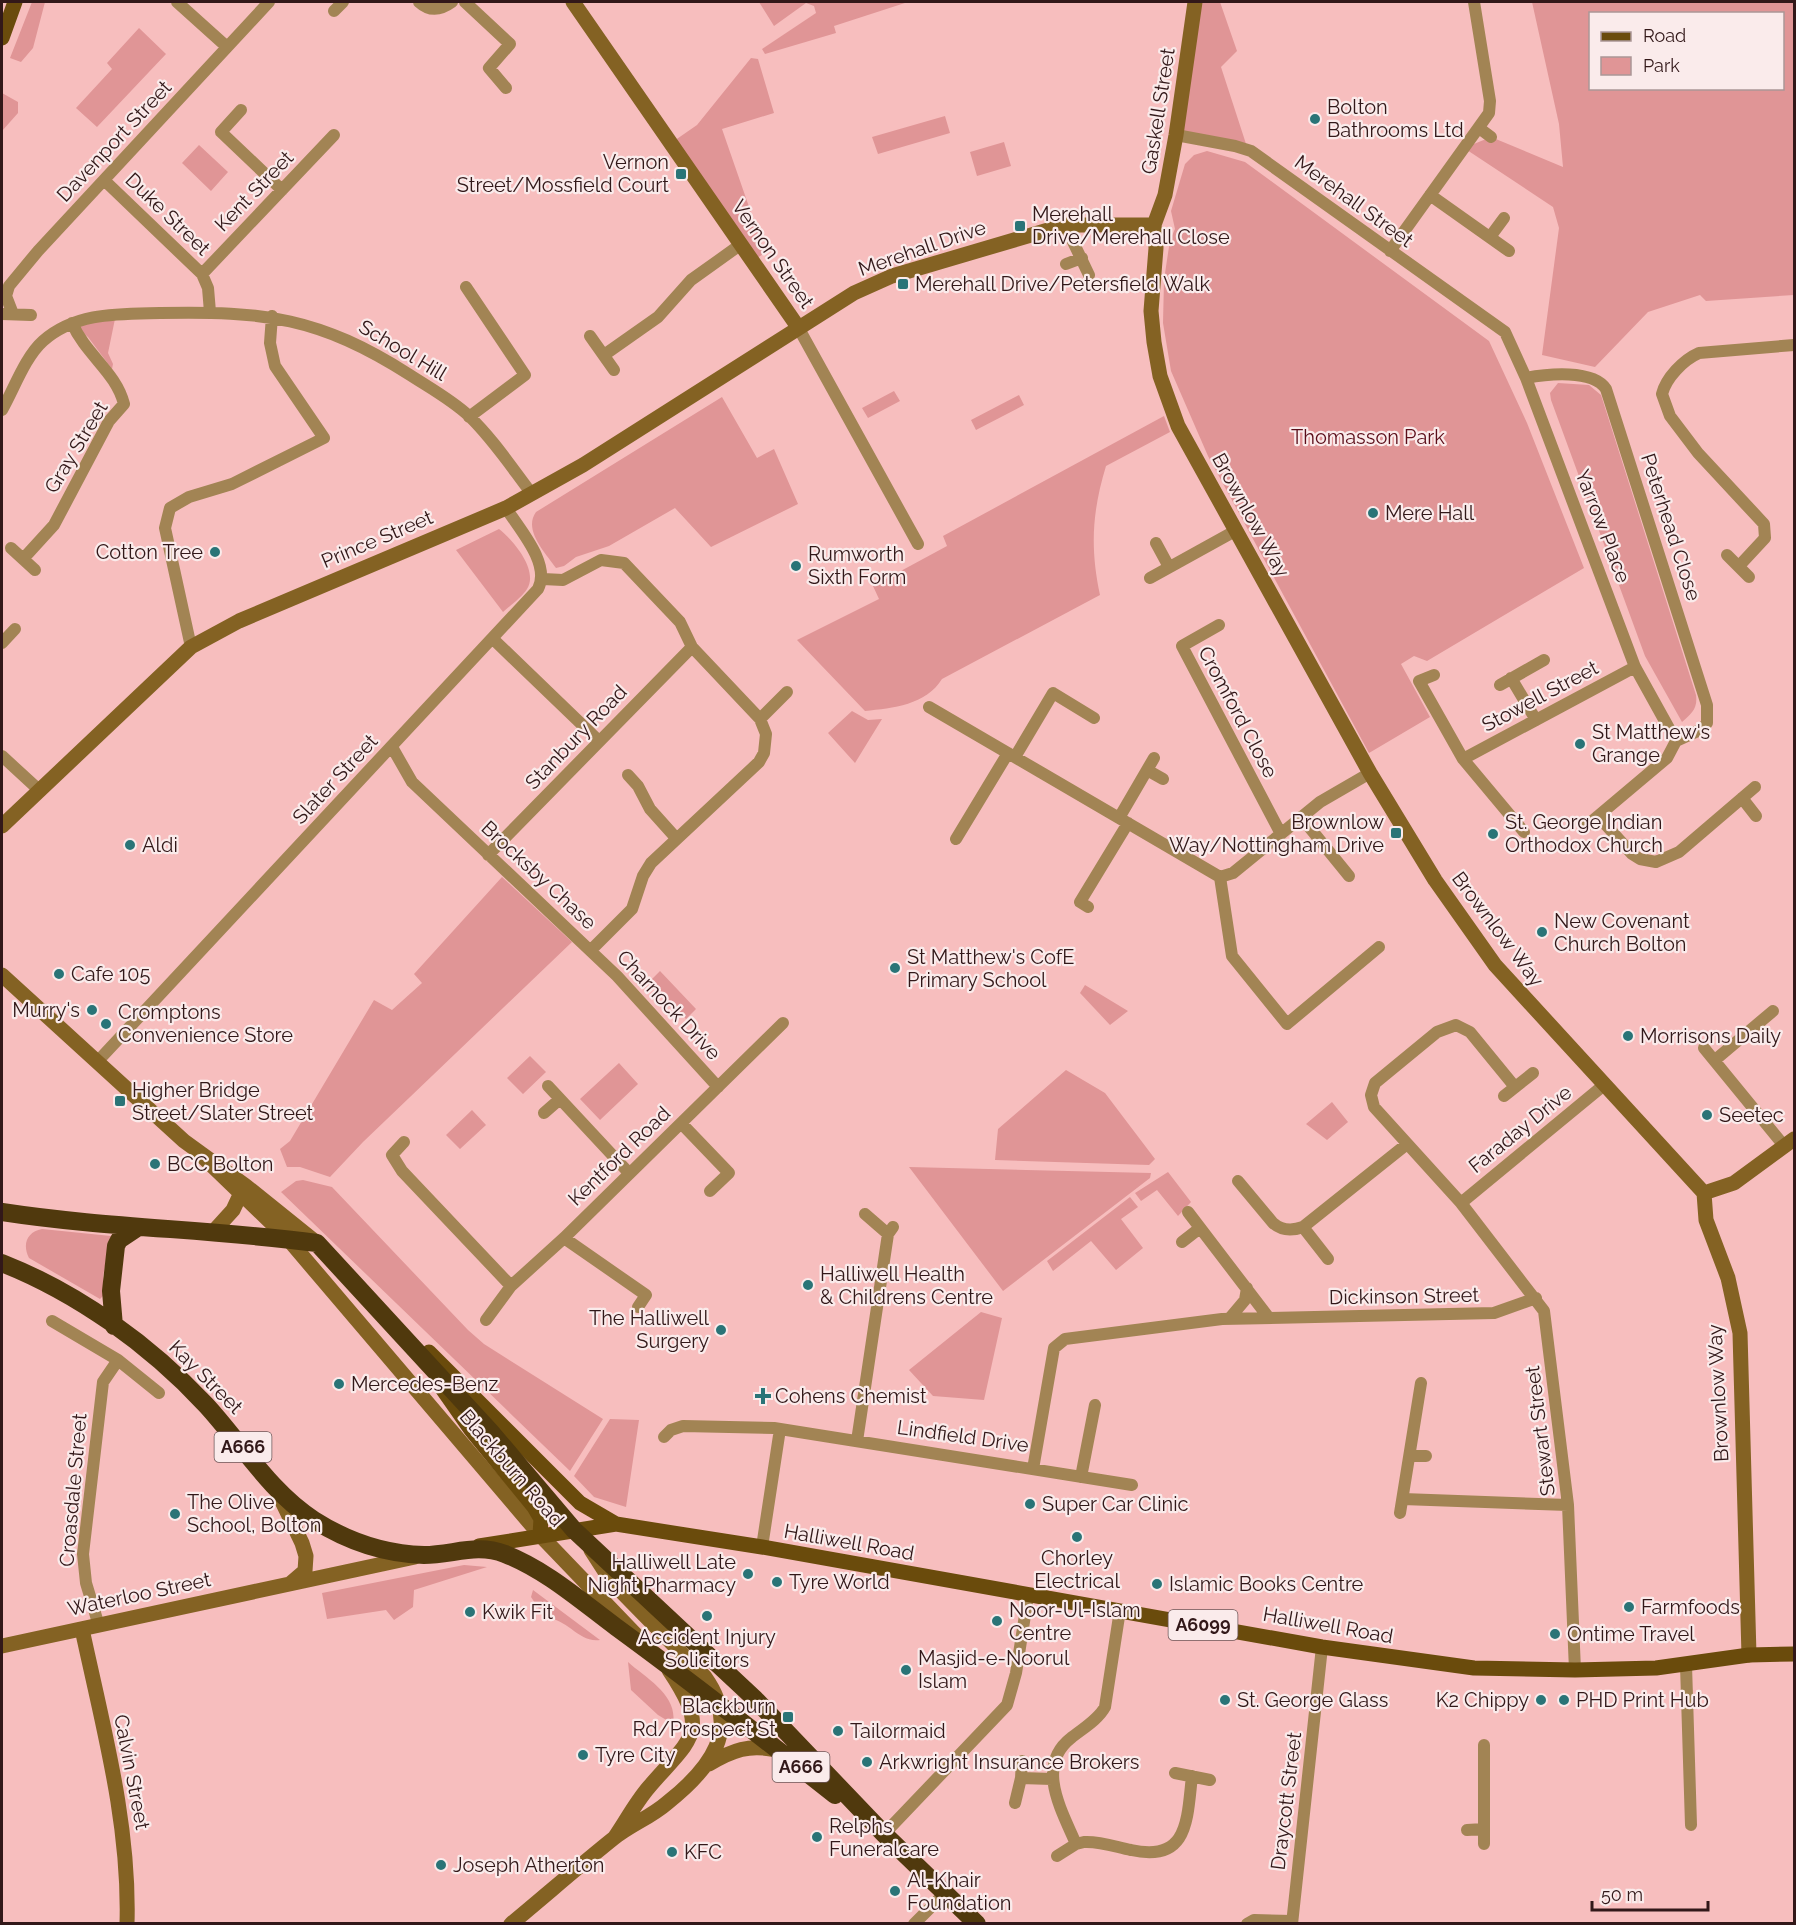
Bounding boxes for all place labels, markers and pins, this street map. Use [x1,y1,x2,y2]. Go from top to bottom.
place label: Bolton Bathrooms Ltd [1327,95,1464,142]
marker: Bolton Bathrooms Ltd [1308,112,1322,126]
place label: Vernon Street/Mossfield Court [457,150,669,197]
marker: Vernon Street/Mossfield Court [674,167,688,181]
place label: Merehall Drive/Merehall Close [1032,202,1230,249]
marker: Merehall Drive/Merehall Close [1013,219,1027,233]
place label: Merehall Drive/Petersfield Walk [915,272,1210,296]
marker: Merehall Drive/Petersfield Walk [896,277,910,291]
place label: Mere Hall [1385,501,1475,525]
marker: Mere Hall [1366,506,1380,520]
place label: Cotton Tree [96,540,203,564]
place label: Rumworth Sixth Form [808,542,906,589]
marker: Cotton Tree [208,545,222,559]
marker: Rumworth Sixth Form [789,559,803,573]
place label: St Matthew's Grange [1592,720,1710,767]
marker: St Matthew's Grange [1573,737,1587,751]
place label: Brownlow Way/Nottingham Drive [1169,810,1384,857]
place label: St. George Indian Orthodox Church [1505,810,1663,857]
marker: Brownlow Way/Nottingham Drive [1389,826,1403,840]
marker: St. George Indian Orthodox Church [1486,827,1500,841]
place label: Aldi [142,833,178,857]
marker: Aldi [123,838,137,852]
place label: New Covenant Church Bolton [1554,909,1690,956]
marker: New Covenant Church Bolton [1535,925,1549,939]
place label: St Matthew's CofE Primary School [907,945,1075,992]
marker: St Matthew's CofE Primary School [888,961,902,975]
place label: Cafe 105 [71,962,150,986]
marker: Cafe 105 [52,967,66,981]
place label: Murry's [12,998,80,1022]
place label: Cromptons Convenience Store [118,1000,293,1047]
marker: Murry's [85,1003,99,1017]
marker: Cromptons Convenience Store [99,1017,113,1031]
place label: Morrisons Daily [1640,1024,1781,1048]
marker: Morrisons Daily [1621,1029,1635,1043]
place label: Higher Bridge Street/Slater Street [132,1078,314,1125]
marker: Higher Bridge Street/Slater Street [113,1094,127,1108]
place label: Seetec [1719,1103,1784,1127]
marker: Seetec [1700,1108,1714,1122]
place label: BCC Bolton [167,1152,273,1176]
marker: BCC Bolton [148,1157,162,1171]
place label: Halliwell Health & Childrens Centre [820,1262,993,1309]
marker: Halliwell Health & Childrens Centre [801,1278,815,1292]
place label: The Halliwell Surgery [589,1306,710,1353]
marker: The Halliwell Surgery [714,1323,728,1337]
place label: Mercedes-Benz [351,1372,498,1396]
marker: Mercedes-Benz [332,1377,346,1391]
place label: Cohens Chemist [775,1384,927,1408]
marker: Cohens Chemist [756,1389,770,1403]
place label: The Olive School, Bolton [187,1490,321,1537]
place label: Super Car Clinic [1042,1492,1189,1516]
marker: Super Car Clinic [1023,1497,1037,1511]
marker: The Olive School, Bolton [168,1507,182,1521]
marker: Chorley Electrical [1070,1530,1084,1544]
place label: Chorley Electrical [1034,1546,1120,1593]
place label: Halliwell Late Night Pharmacy [588,1550,736,1597]
marker: Halliwell Late Night Pharmacy [741,1567,755,1581]
place label: Tyre World [789,1570,890,1594]
place label: Islamic Books Centre [1169,1572,1364,1596]
marker: Tyre World [770,1575,784,1589]
marker: Islamic Books Centre [1150,1577,1164,1591]
place label: Farmfoods [1641,1595,1740,1619]
place label: Noor-Ul-Islam Centre [1009,1598,1141,1645]
place label: Kwik Fit [482,1600,554,1624]
marker: Farmfoods [1622,1600,1636,1614]
marker: Kwik Fit [463,1605,477,1619]
marker: Accident Injury Solicitors [700,1609,714,1623]
marker: Noor-Ul-Islam Centre [990,1614,1004,1628]
place label: Ontime Travel [1567,1622,1695,1646]
place label: Accident Injury Solicitors [638,1625,776,1672]
marker: Ontime Travel [1548,1627,1562,1641]
place label: Masjid-e-Noorul Islam [918,1646,1070,1693]
marker: Masjid-e-Noorul Islam [899,1663,913,1677]
place label: St. George Glass [1237,1688,1388,1712]
place label: K2 Chippy [1436,1688,1529,1712]
place label: PHD Print Hub [1576,1688,1709,1712]
marker: St. George Glass [1218,1693,1232,1707]
marker: K2 Chippy [1534,1693,1548,1707]
marker: PHD Print Hub [1557,1693,1571,1707]
place label: Blackburn Rd/Prospect St [633,1694,776,1741]
marker: Blackburn Rd/Prospect St [781,1710,795,1724]
place label: Tailormaid [850,1719,946,1743]
marker: Tailormaid [831,1724,845,1738]
place label: Tyre City [595,1743,676,1767]
marker: Tyre City [576,1748,590,1762]
place label: Arkwright Insurance Brokers [879,1750,1139,1774]
marker: Arkwright Insurance Brokers [860,1755,874,1769]
place label: Relphs Funeralcare [829,1814,939,1861]
marker: Relphs Funeralcare [810,1830,824,1844]
place label: KFC [684,1840,722,1864]
marker: KFC [665,1845,679,1859]
place label: Joseph Atherton [453,1853,605,1877]
marker: Joseph Atherton [434,1858,448,1872]
place label: Al-Khair Foundation [907,1868,1011,1915]
marker: Al-Khair Foundation [888,1884,902,1898]

